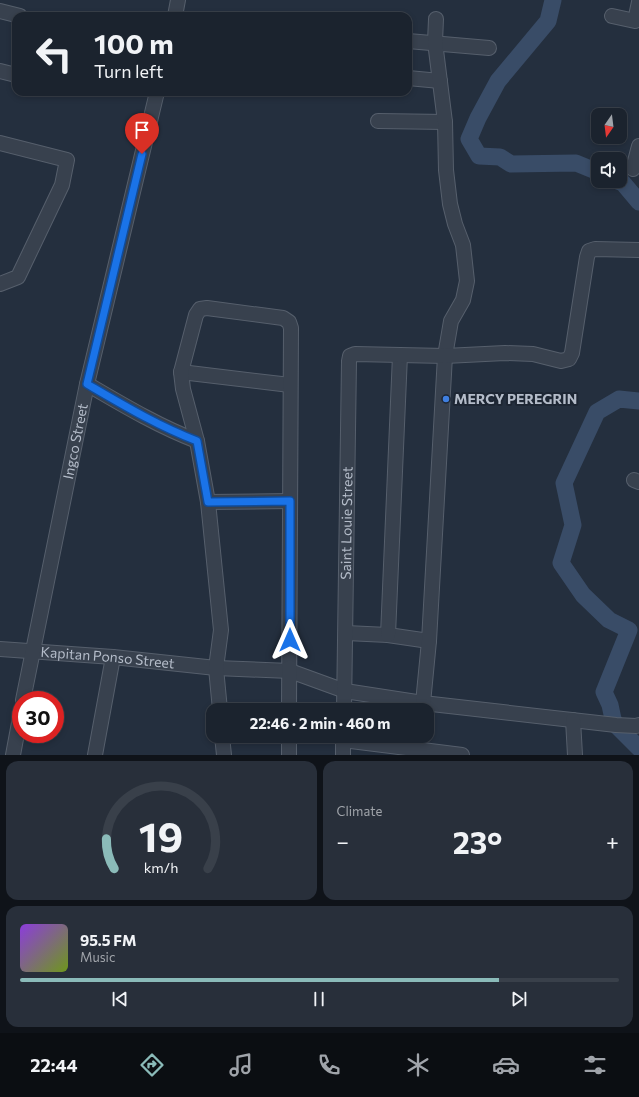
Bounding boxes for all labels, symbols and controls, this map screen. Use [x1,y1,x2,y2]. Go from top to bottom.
text: 100 m [94,26,174,60]
icon: left [28,28,80,80]
text: Turn left [94,60,163,82]
north arrow [591,108,627,144]
map controls [591,108,627,188]
pin [125,113,159,154]
icon: arrive [131,119,153,141]
button: sound [591,152,627,188]
place label: MERCY PEREGRIN [454,390,577,407]
marker: MERCY PEREGRIN [441,394,451,404]
street label: Ingco Street [59,401,91,481]
street label: Saint Louie Street [337,466,355,580]
position arrow [269,619,311,661]
street label: Kapitan Ponso Street [40,643,176,672]
speed limit sign: 30 [12,691,64,743]
text: 22:46 · 2 min · 460 m [250,714,390,732]
text: Climate [337,803,382,819]
text: 19 [139,809,183,860]
text: 23° [453,823,502,860]
text: − [337,828,349,855]
text: + [606,828,619,855]
text: km/h [144,857,179,875]
text: 95.5 FM [80,931,136,949]
text: Music [80,949,115,965]
icon: previous [109,988,131,1010]
icon: pause [308,988,330,1010]
icon: next [508,988,530,1010]
icon: directions [138,1051,166,1079]
icon: music [227,1051,255,1079]
icon: phone [315,1051,343,1079]
icon: climate [404,1051,432,1079]
icon: car [492,1051,520,1079]
icon: filters [581,1051,609,1079]
text: 22:44 [30,1054,78,1076]

